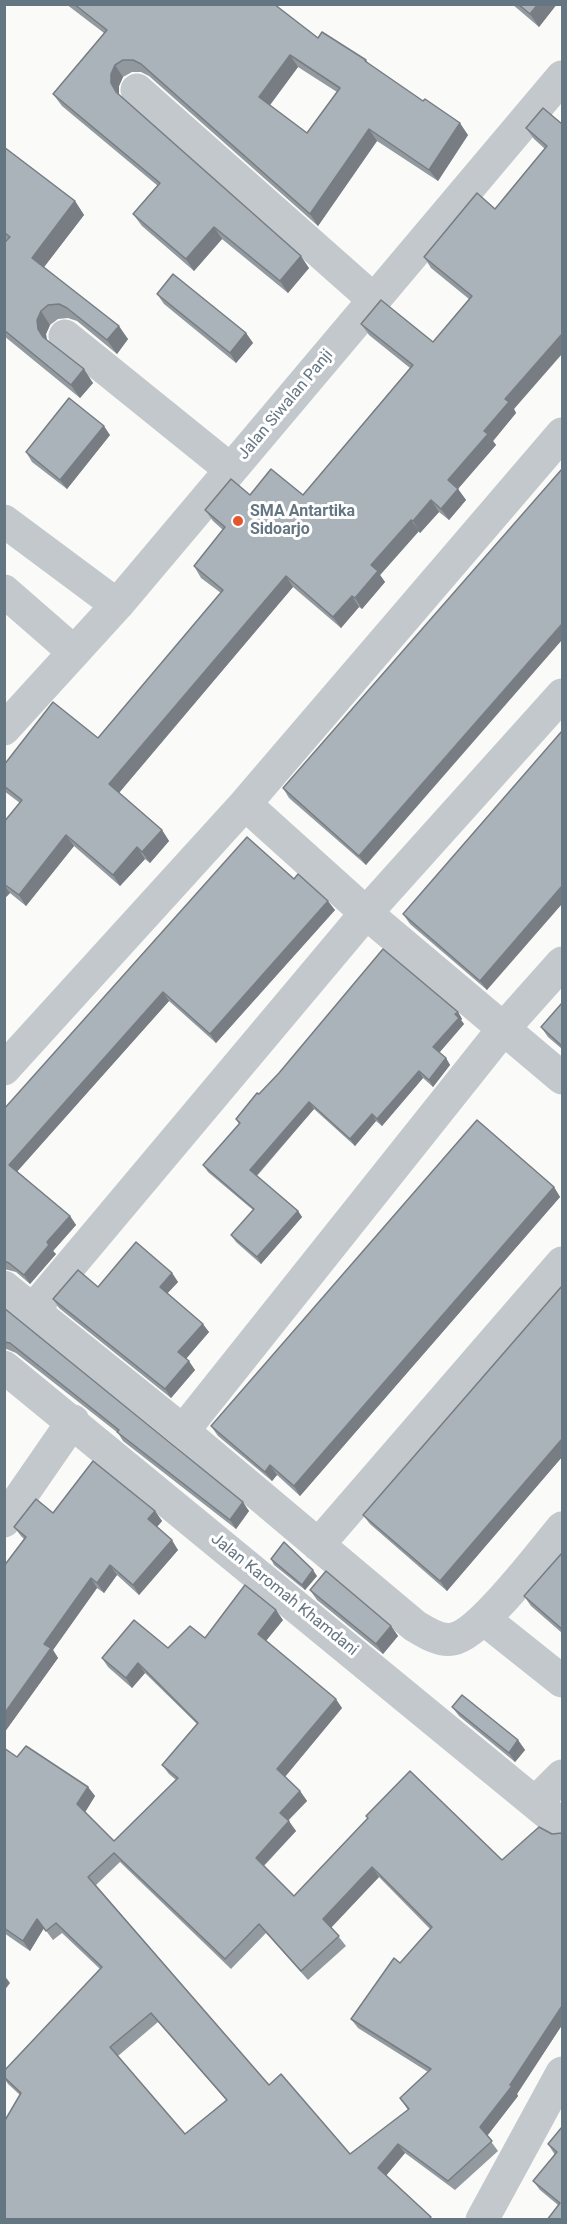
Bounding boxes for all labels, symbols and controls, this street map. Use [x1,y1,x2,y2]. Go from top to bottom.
street label: Jalan Siwalan Panji [234,346,338,464]
place label: SMA Antartika Sidoarjo [250,502,355,540]
marker: SMA Antartika Sidoarjo [231,514,245,528]
street label: Jalan Karomah Khamdani [207,1530,361,1660]

